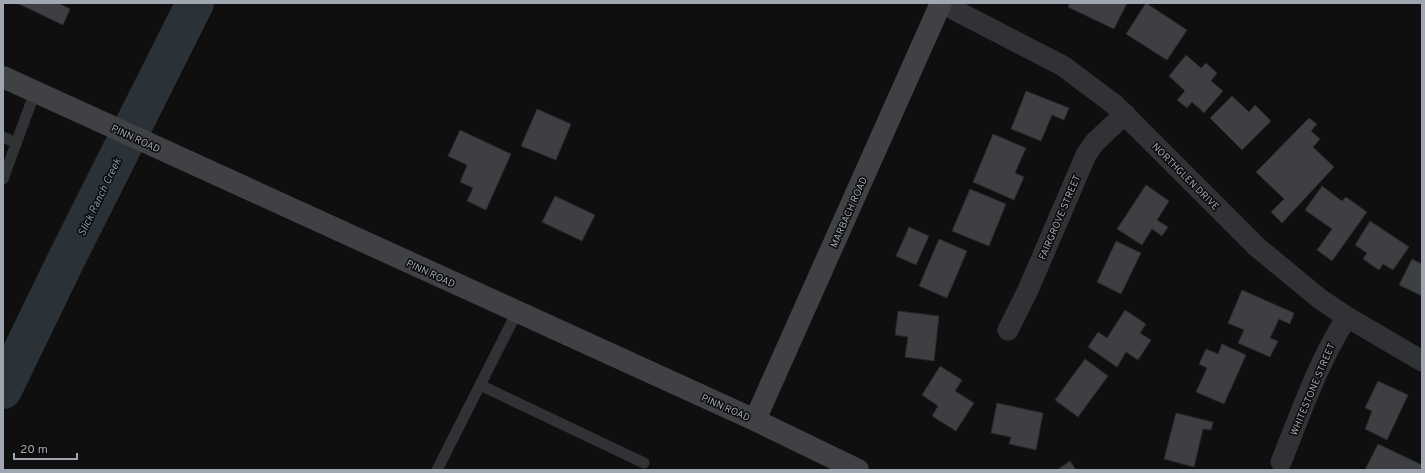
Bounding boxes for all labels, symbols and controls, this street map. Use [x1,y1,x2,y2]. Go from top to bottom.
street label: PINN ROAD [109,122,162,156]
street label: NORTHGLEN DRIVE [1149,141,1221,213]
water label: Slick Ranch Creek [75,156,125,239]
street label: FAIRGROVE STREET [1037,173,1084,262]
street label: MARBACH ROAD [828,175,871,250]
street label: PINN ROAD [404,257,457,291]
street label: WHITESTONE STREET [1288,341,1339,438]
street label: PINN ROAD [699,392,752,425]
scale bar [14,435,77,461]
text: 20 m [20,442,48,458]

